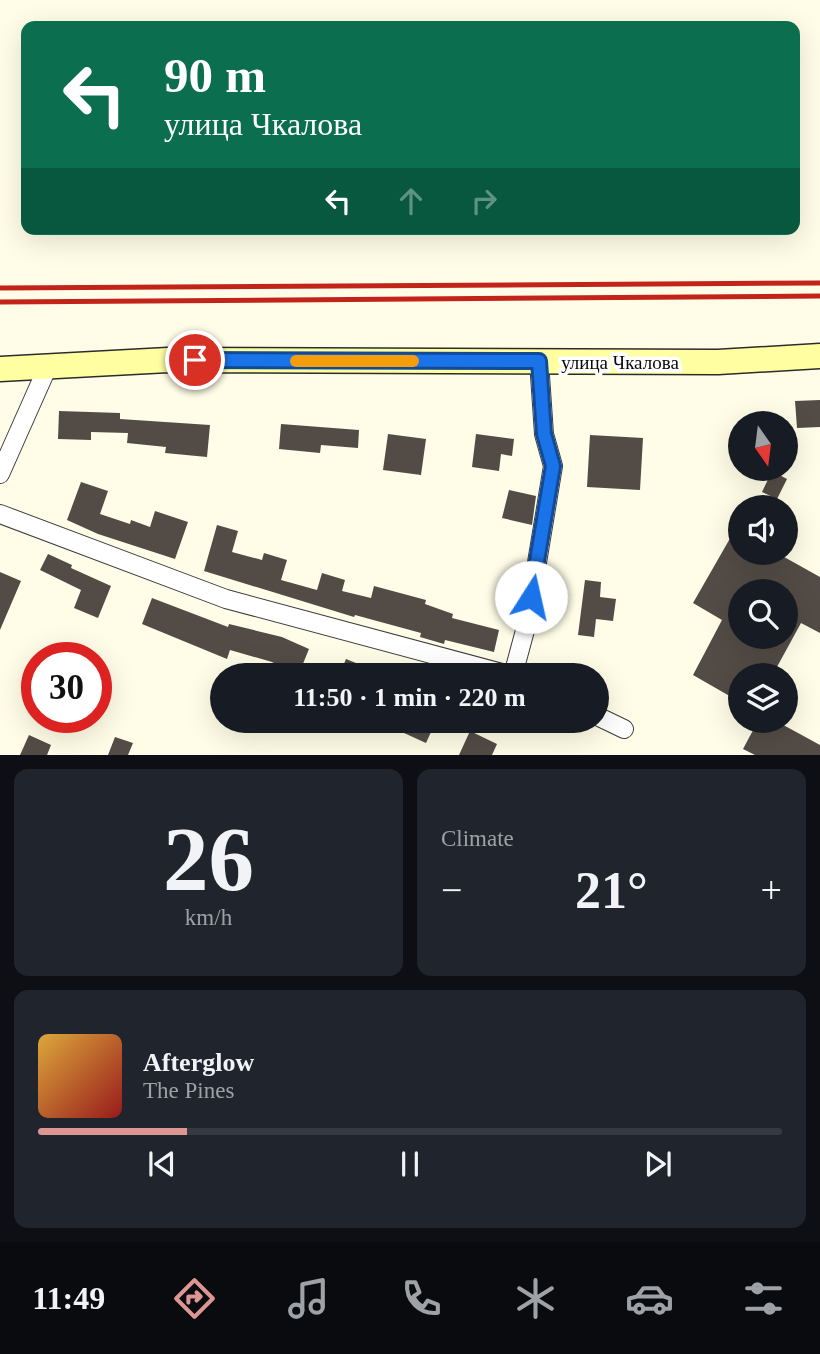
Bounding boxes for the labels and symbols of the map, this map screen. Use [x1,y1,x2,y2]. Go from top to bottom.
pin [165,330,225,390]
street label: улица Чкалова [561,352,679,373]
north arrow [728,411,798,481]
position arrow [494,560,568,634]
speed limit sign: 30 [21,642,112,733]

